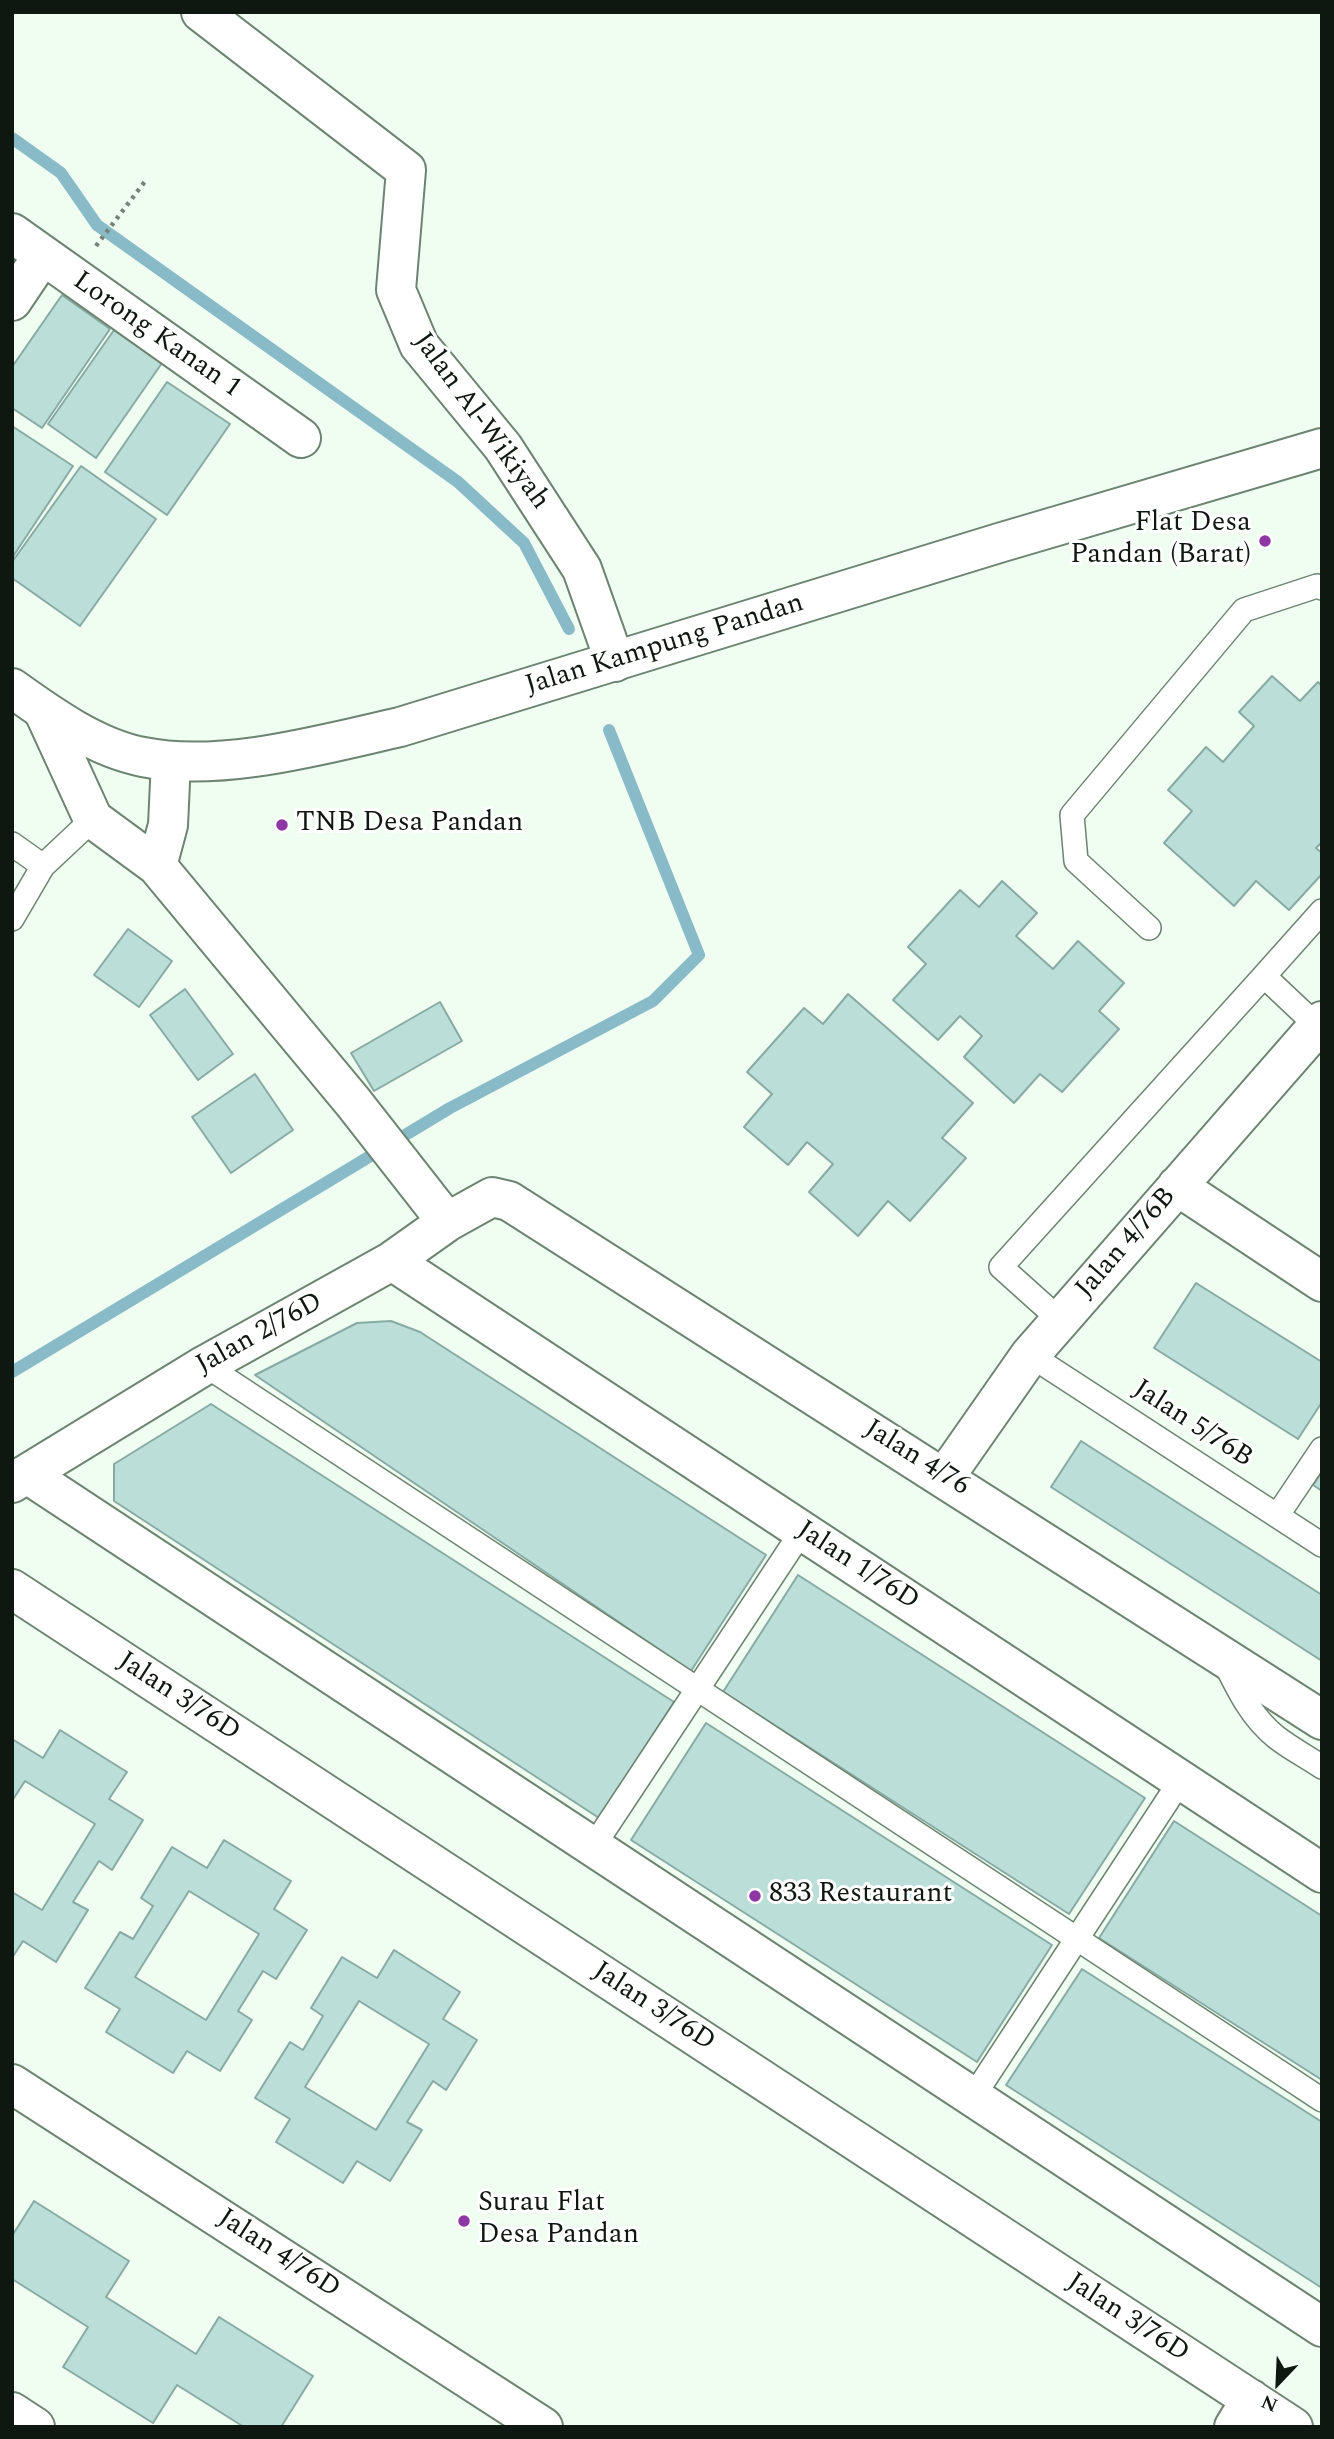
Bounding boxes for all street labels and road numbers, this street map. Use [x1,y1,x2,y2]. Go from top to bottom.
street label: Lorong Kanan 1 [65,265,247,407]
street label: Jalan Al-Wikiyah [404,327,556,517]
street label: Jalan Kampung Pandan [522,588,808,704]
street label: Jalan 4/76B [1070,1182,1184,1306]
street label: Jalan 2/76D [191,1286,329,1384]
street label: Jalan 5/76B [1126,1374,1258,1476]
street label: Jalan 4/76 [857,1414,975,1504]
street label: Jalan 1/76D [789,1515,925,1619]
street label: Jalan 3/76D [110,1646,246,1750]
street label: Jalan 3/76D [585,1956,721,2060]
street label: Jalan 4/76D [210,2203,346,2307]
street label: Jalan 3/76D [1059,2267,1195,2371]

